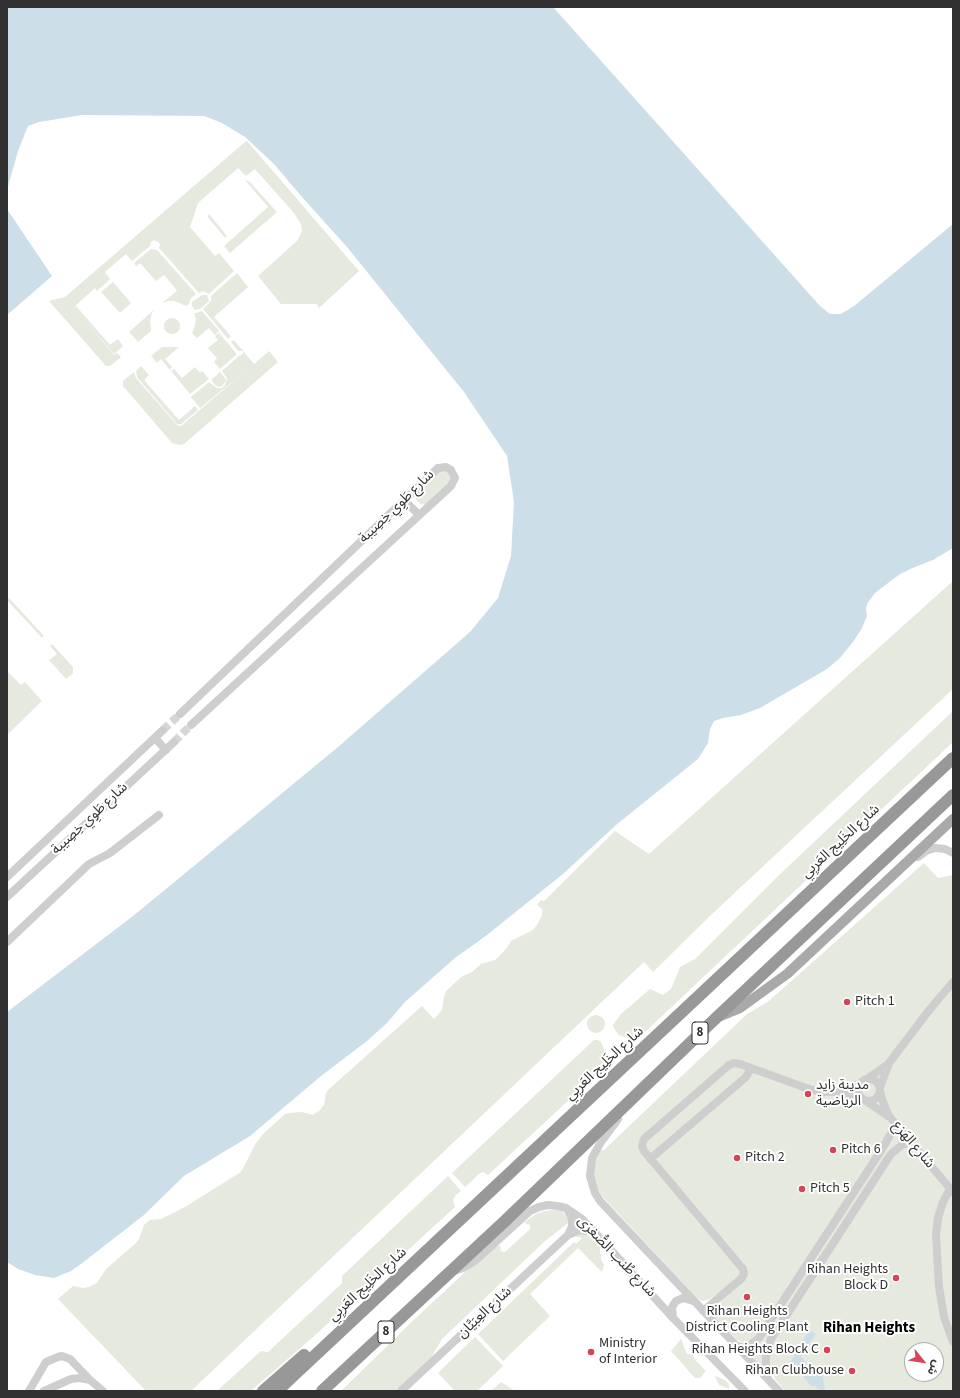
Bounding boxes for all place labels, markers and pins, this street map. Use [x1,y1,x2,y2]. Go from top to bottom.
place label: Pitch 1 [855,994,895,1010]
marker: Pitch 1 [842,997,852,1007]
place label: مدينة زايد الرياضية [816,1078,869,1110]
marker: مدينة زايد الرياضية [803,1089,813,1099]
place label: Pitch 6 [841,1142,881,1158]
marker: Pitch 6 [828,1145,838,1155]
place label: Pitch 2 [745,1150,785,1166]
marker: Pitch 2 [732,1153,742,1163]
place label: Pitch 5 [810,1181,850,1197]
marker: Pitch 5 [797,1184,807,1194]
place label: Rihan Heights Block D [807,1262,888,1294]
marker: Rihan Heights Block D [891,1273,901,1283]
marker: Rihan Heights District Cooling Plant [742,1292,752,1302]
place label: Rihan Heights District Cooling Plant [685,1304,809,1336]
place label: Ministry of Interior [599,1336,657,1368]
place label: Rihan Heights Block C [692,1342,819,1358]
marker: Rihan Heights Block C [822,1345,832,1355]
marker: Ministry of Interior [586,1347,596,1357]
place label: Rihan Clubhouse [745,1363,844,1379]
marker: Rihan Clubhouse [847,1366,857,1376]

